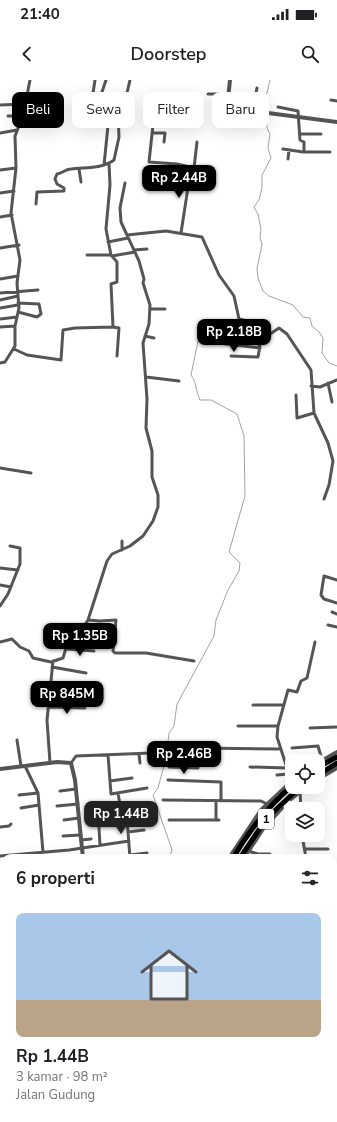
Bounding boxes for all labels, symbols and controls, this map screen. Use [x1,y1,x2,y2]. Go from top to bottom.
text: 21:40 [20,4,60,24]
text: Doorstep [131,42,206,66]
icon: back [16,43,38,65]
icon: search [299,43,321,65]
chip: Beli [12,92,64,128]
chip: Sewa [72,92,135,128]
chip: Filter [143,92,204,128]
chip: Baru [212,92,269,128]
pin: Rp 2.44B [138,165,220,199]
text: Rp 2.44B [151,169,207,187]
pin: Rp 2.18B [193,319,275,353]
text: Rp 2.18B [206,323,262,341]
pin: Rp 1.35B [39,623,121,657]
text: Rp 1.35B [52,627,108,645]
pin: Rp 845M [30,681,104,715]
text: Rp 845M [40,685,94,703]
pin: Rp 2.46B [143,741,225,775]
text: Rp 2.46B [156,745,212,763]
map controls [285,754,325,842]
button: locate [285,754,325,794]
pin: Rp 1.44B [80,801,162,835]
button: layers [285,802,325,842]
text: Rp 1.44B [93,805,149,823]
road number: 1 [258,809,274,829]
text: 6 properti [16,867,95,890]
icon: filters [299,867,321,889]
icon: home [133,939,205,1011]
text: Rp 1.44B [16,1045,89,1068]
text: 3 kamar · 98 m² [16,1068,108,1086]
text: Jalan Gudung [16,1086,95,1104]

